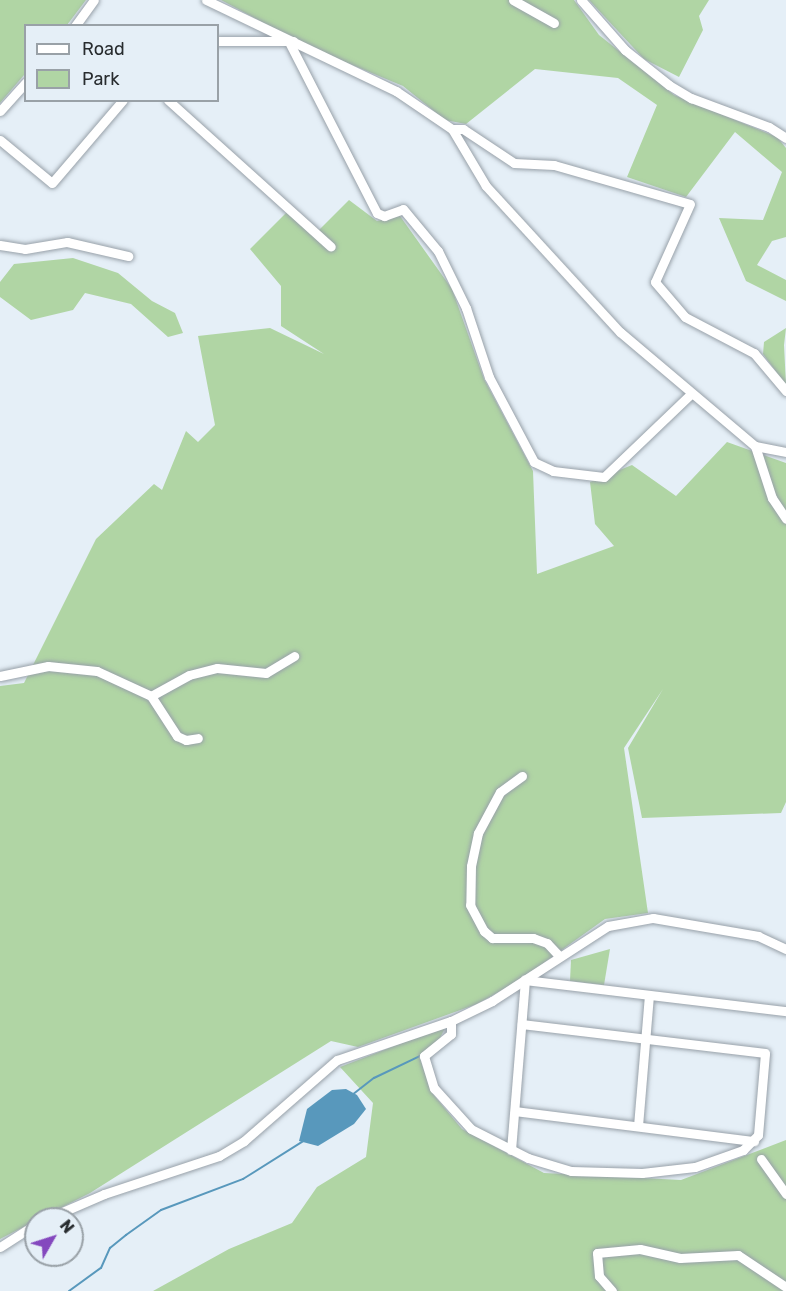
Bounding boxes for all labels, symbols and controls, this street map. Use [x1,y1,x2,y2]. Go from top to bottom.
legend [24,24,219,102]
text: Road [82,38,125,60]
text: Park [82,68,119,90]
north arrow [24,1207,84,1267]
text: N [56,1216,78,1237]

